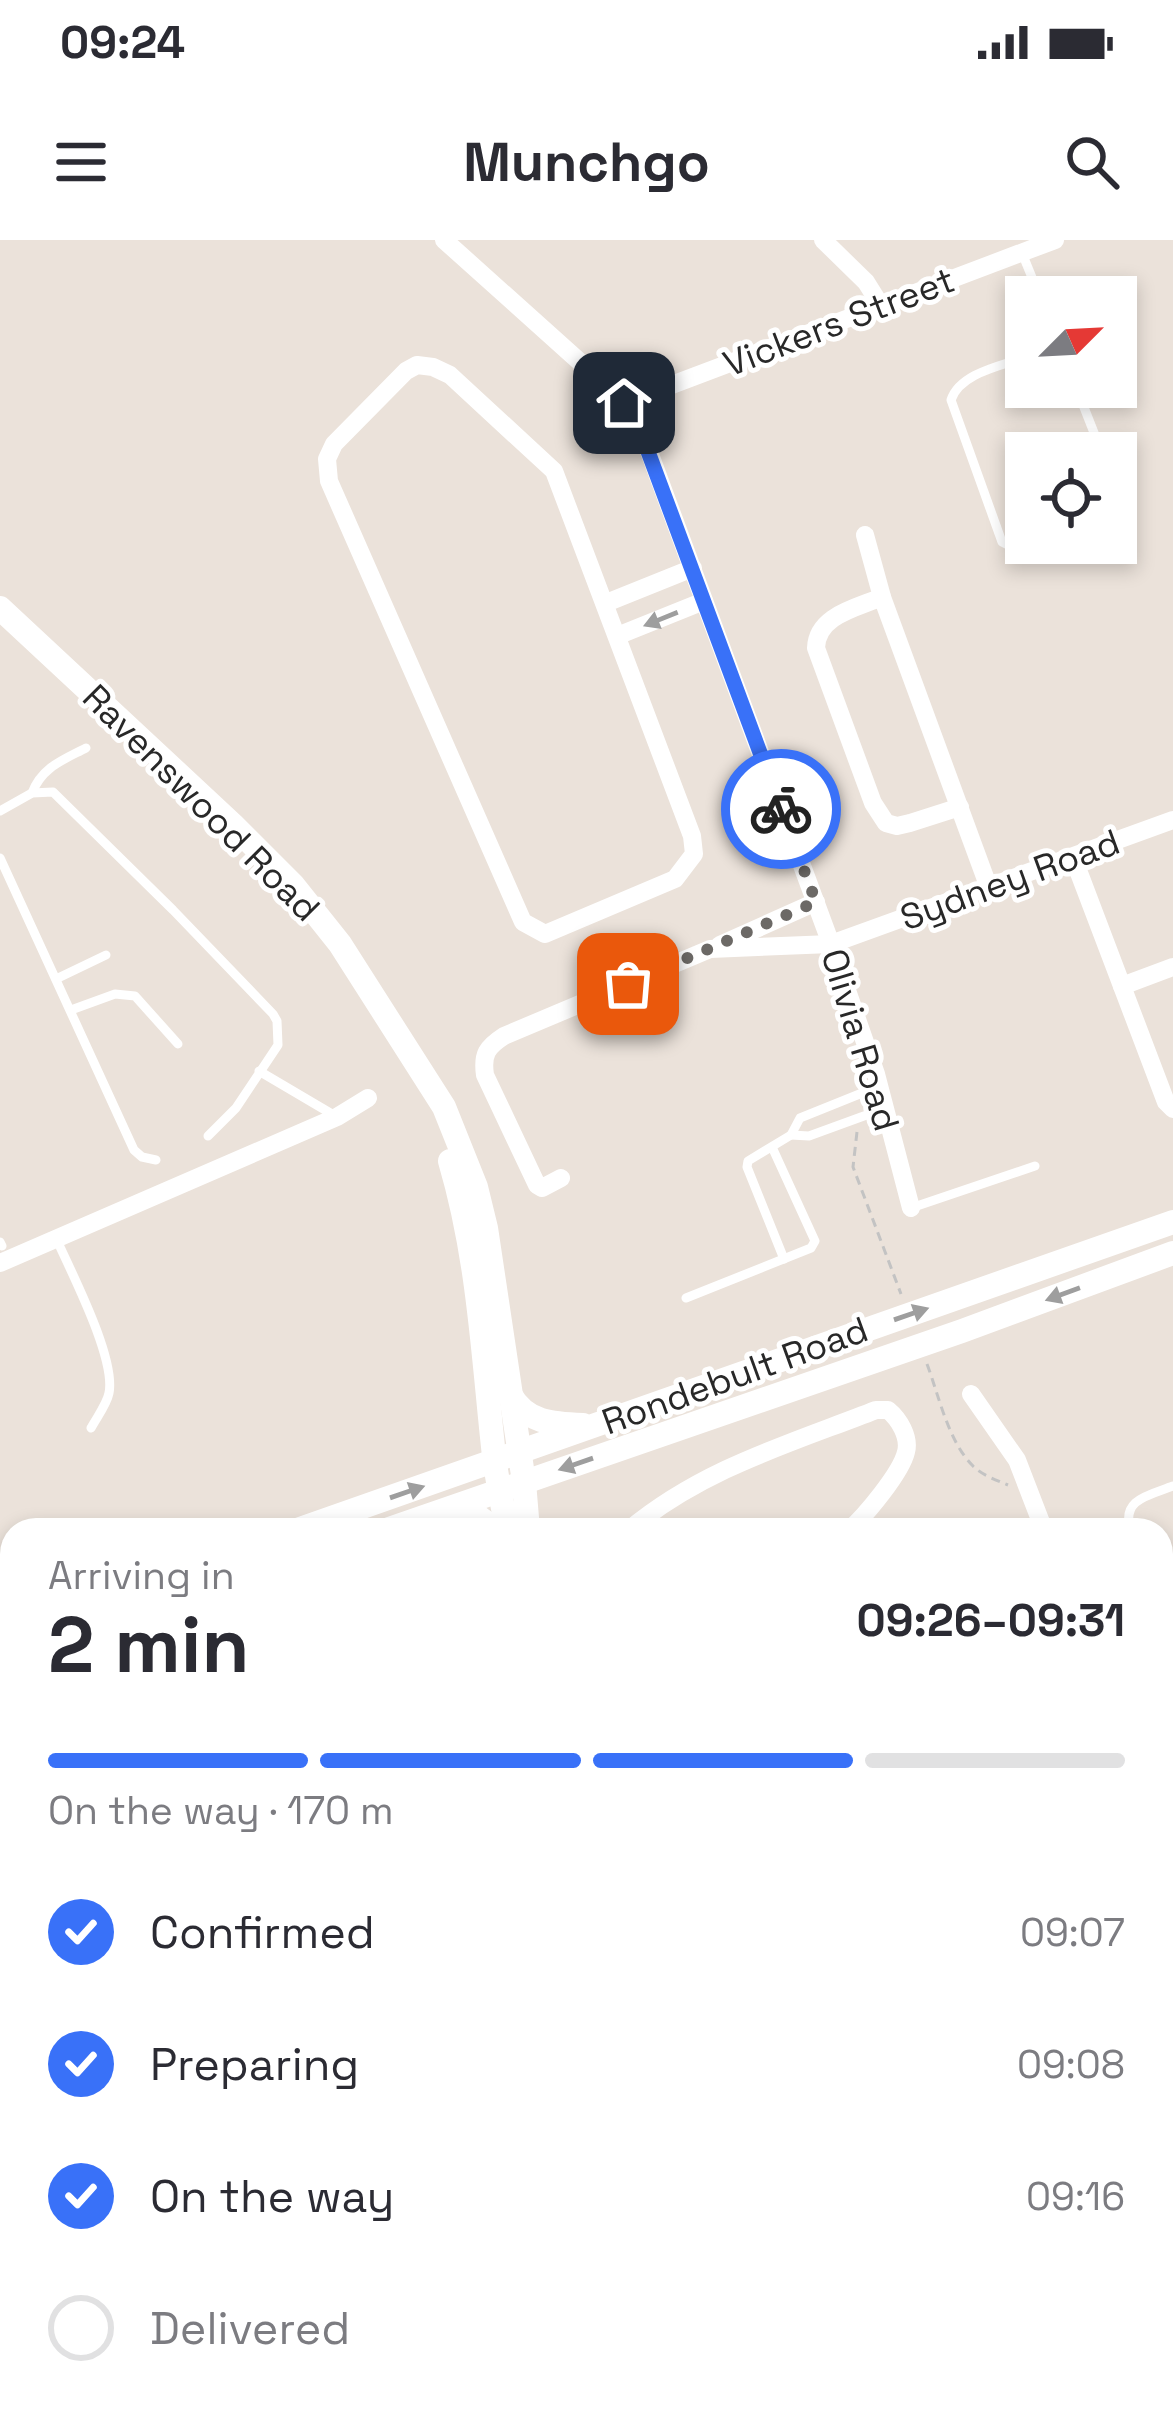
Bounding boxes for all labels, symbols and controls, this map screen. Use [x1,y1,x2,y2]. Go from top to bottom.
text: 09:24 [60,14,185,71]
text: Munchgo [463,128,710,197]
icon: menu [48,129,114,195]
icon: search [1059,129,1125,195]
street label: Vickers Street [717,257,961,387]
north arrow [1005,276,1137,408]
map controls [1005,276,1137,564]
pin [573,352,675,454]
icon: home [591,370,657,436]
button: locate [1005,432,1137,564]
one-way arrow [642,610,678,629]
street label: Ravenswood Road [73,675,329,931]
courier [721,749,841,869]
icon: bike [748,776,814,842]
street label: Sydney Road [894,819,1126,941]
pin [577,933,679,1035]
street label: Olivia Road [810,943,910,1137]
icon: bag [595,951,661,1017]
one-way arrow [1045,1285,1081,1304]
one-way arrow [893,1304,929,1322]
street label: Rondebult Road [596,1307,874,1445]
one-way arrow [558,1456,594,1474]
one-way arrow [389,1481,426,1500]
text: Arriving in [48,1551,235,1600]
text: 09:26–09:31 [857,1592,1125,1649]
text: 2 min [48,1595,250,1695]
text: On the way · 170 m [48,1786,394,1835]
icon: check [48,1899,114,1965]
text: Confirmed [150,1904,375,1961]
text: 09:07 [1020,1908,1125,1957]
icon: check [48,2031,114,2097]
text: Preparing [150,2036,359,2093]
text: 09:08 [1017,2040,1125,2089]
icon: check [48,2163,114,2229]
text: On the way [150,2168,394,2225]
text: 09:16 [1026,2172,1125,2221]
text: Delivered [150,2300,350,2357]

